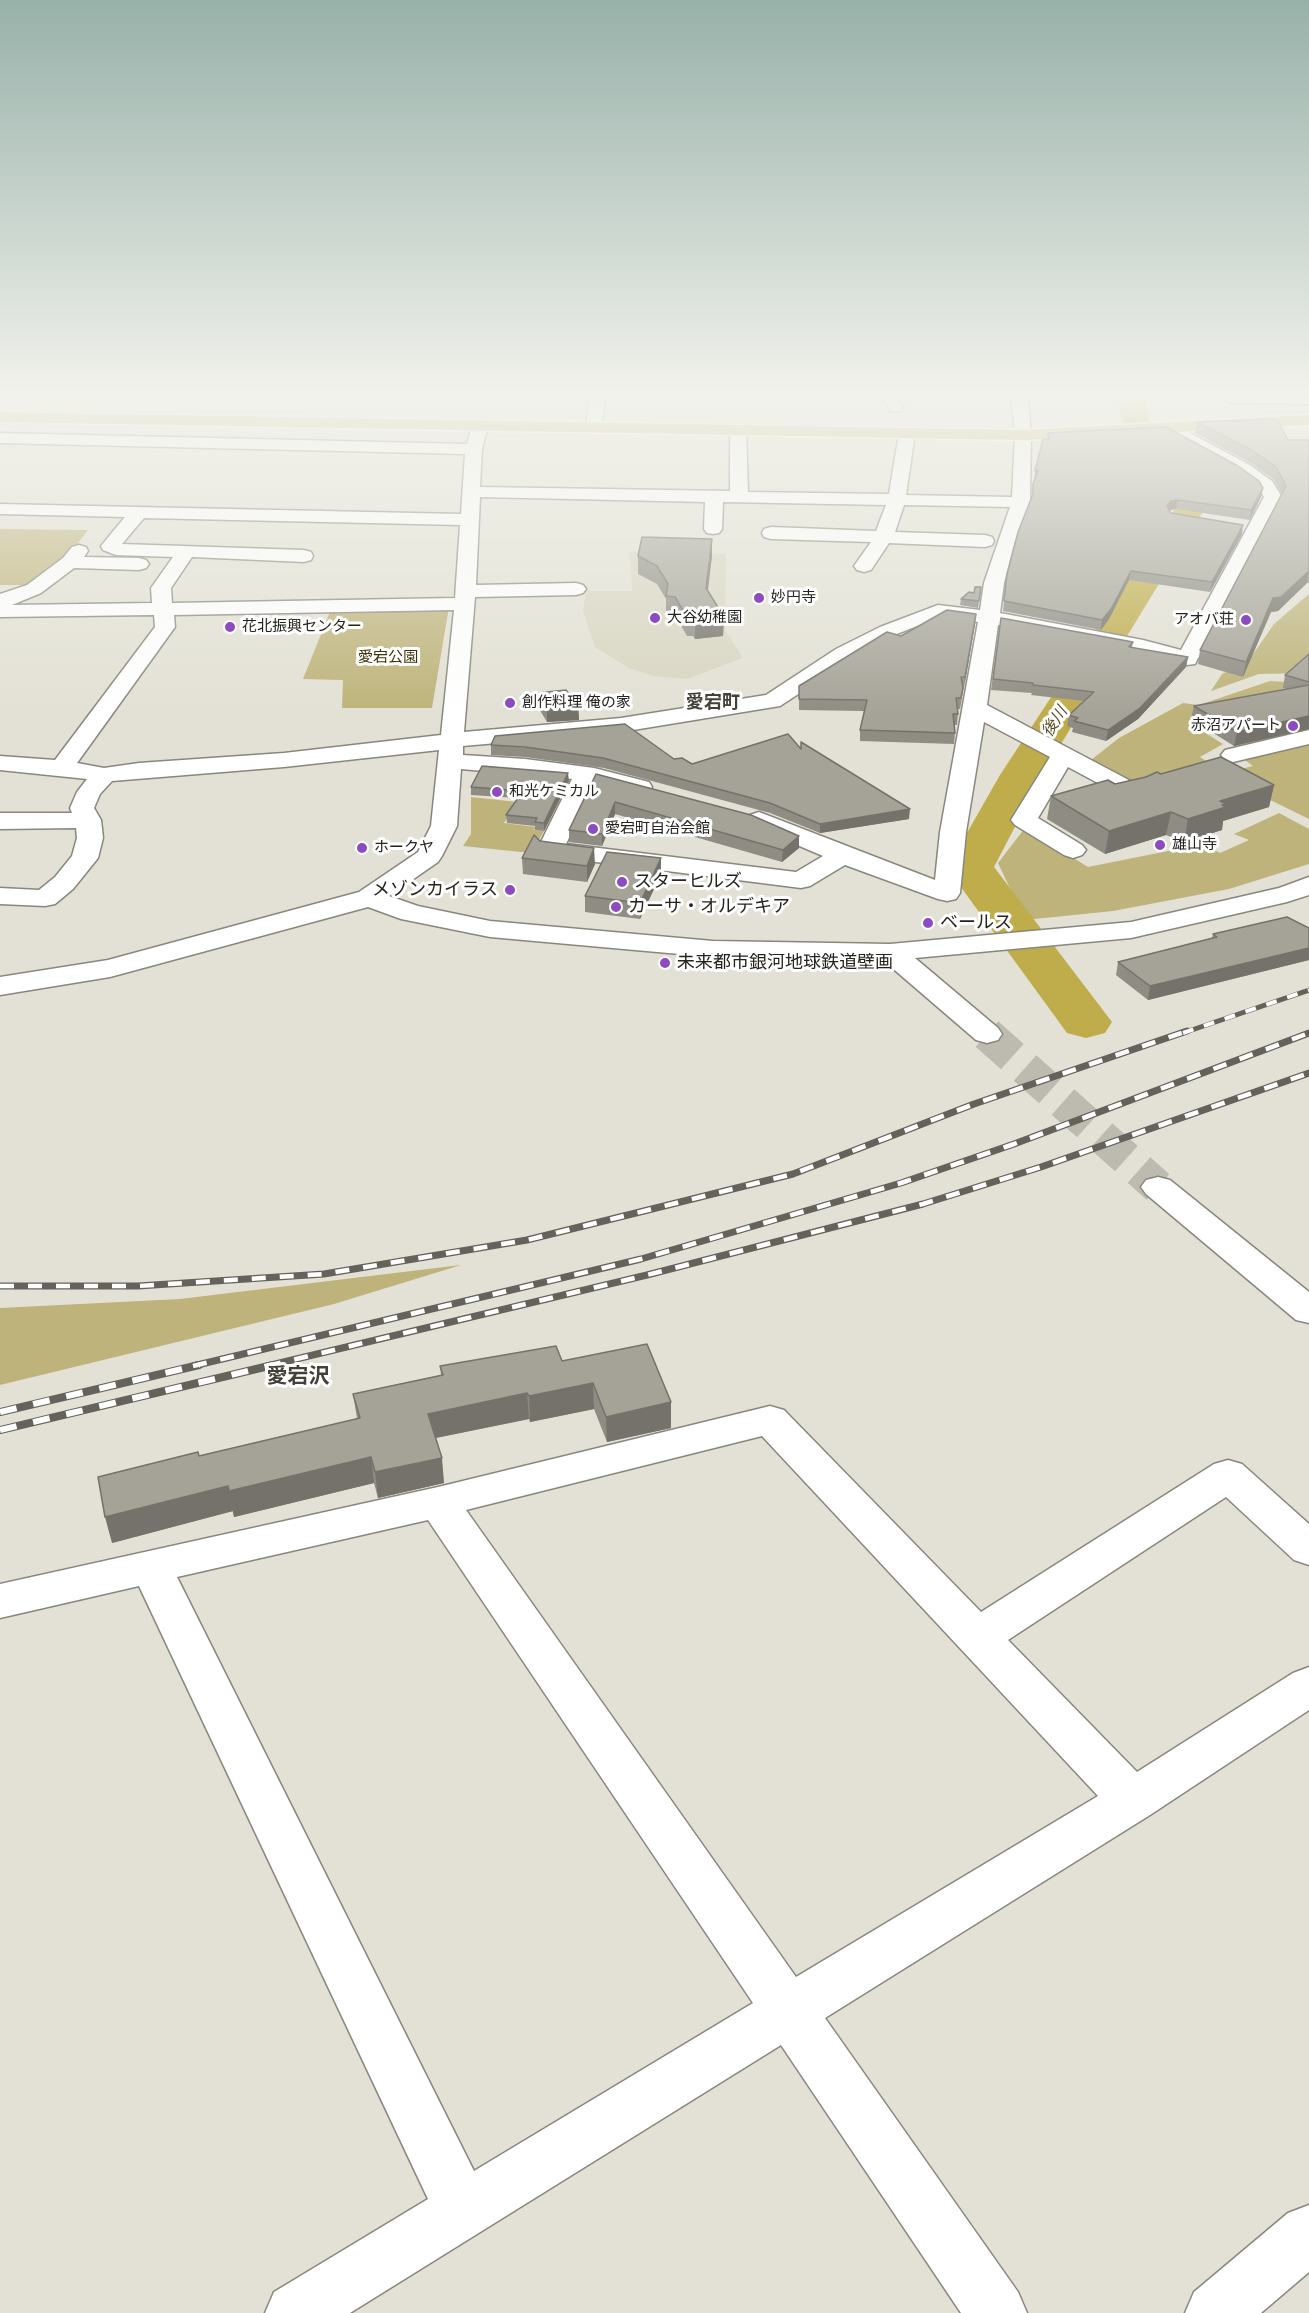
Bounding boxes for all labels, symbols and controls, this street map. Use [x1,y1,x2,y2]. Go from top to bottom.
place label: 妙円寺 [771,589,816,607]
marker: 妙円寺 [752,591,766,605]
place label: 大谷幼稚園 [667,609,742,627]
marker: 大谷幼稚園 [648,611,662,625]
place label: アオバ荘 [1174,611,1234,629]
marker: アオバ荘 [1239,613,1253,627]
place label: 花北振興センター [242,618,362,636]
marker: 花北振興センター [223,620,237,634]
park label: 愛宕公園 [358,649,418,667]
district label: 愛宕町 [686,692,740,714]
place label: 創作料理 俺の家 [522,694,631,712]
marker: 創作料理 俺の家 [503,696,517,710]
water label: 後川 [1038,703,1072,741]
place label: 赤沼アパート [1191,717,1281,735]
marker: 赤沼アパート [1286,719,1300,733]
place label: 和光ケミカル [509,783,599,801]
marker: 和光ケミカル [490,785,504,799]
place label: 愛宕町自治会館 [605,820,710,838]
marker: 愛宕町自治会館 [586,822,600,836]
place label: 雄山寺 [1172,836,1217,854]
marker: 雄山寺 [1153,838,1167,852]
place label: ホークヤ [374,839,434,857]
marker: ホークヤ [355,841,369,855]
place label: スターヒルズ [634,871,742,893]
marker: スターヒルズ [615,875,629,889]
place label: メゾンカイラス [372,879,498,901]
marker: メゾンカイラス [503,883,517,897]
place label: カーサ・オルデキア [628,896,790,918]
marker: カーサ・オルデキア [609,900,623,914]
place label: ベールス [940,912,1012,934]
marker: ベールス [921,916,935,930]
place label: 未来都市銀河地球鉄道壁画 [677,952,893,974]
marker: 未来都市銀河地球鉄道壁画 [658,956,672,970]
district label: 愛宕沢 [267,1364,329,1390]

